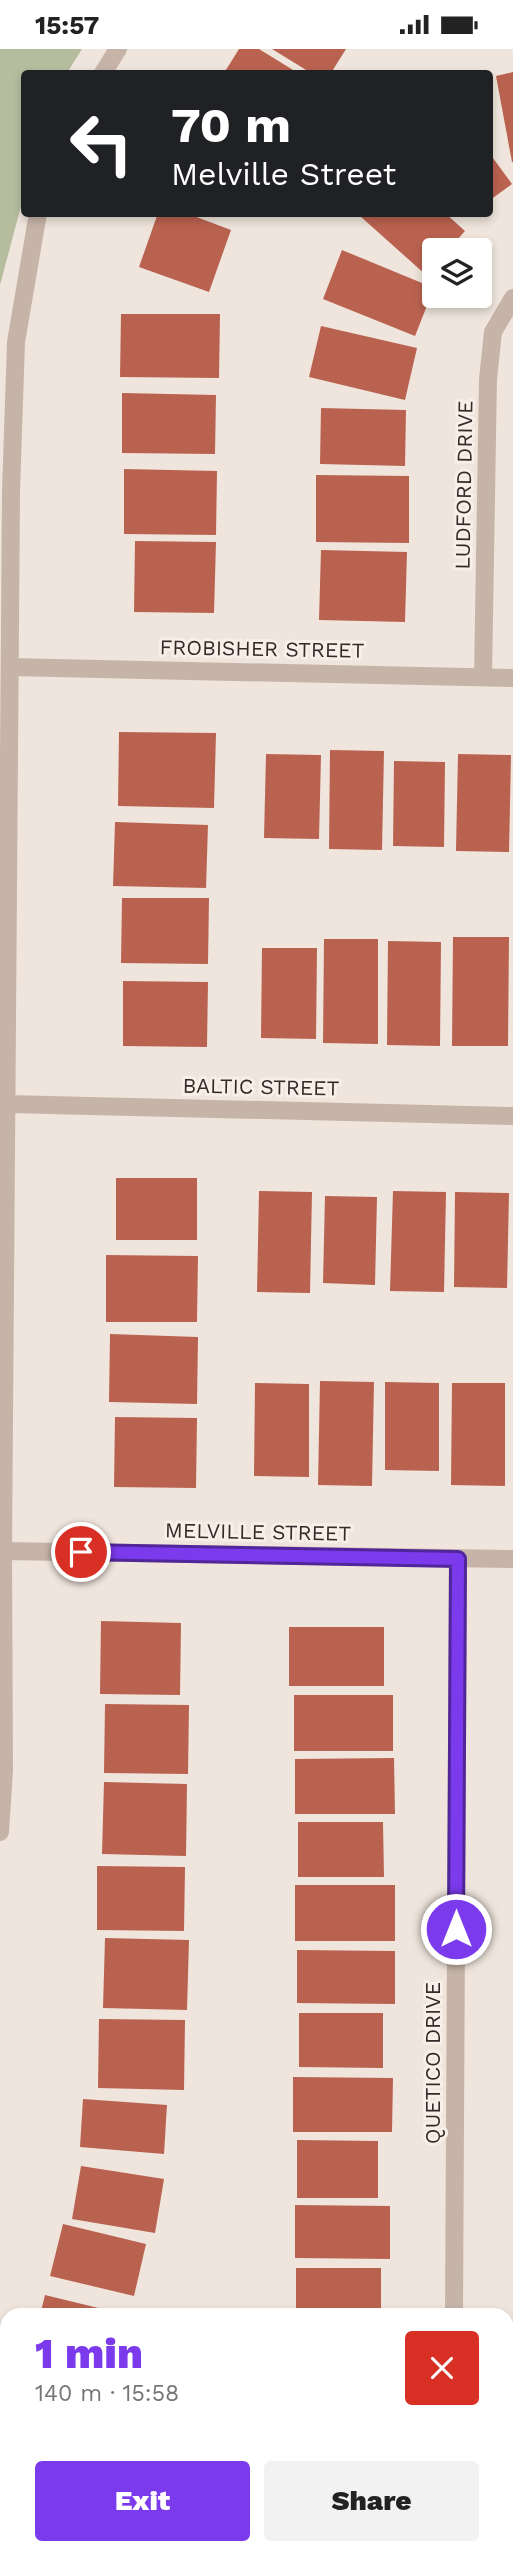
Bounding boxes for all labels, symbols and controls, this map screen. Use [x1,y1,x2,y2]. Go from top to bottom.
text: 15:57 [35,10,99,40]
text: 70 m [171,96,291,154]
icon: left [56,98,147,189]
text: Melville Street [171,155,396,193]
map controls [422,238,492,308]
button: layers [422,238,492,308]
street label: LUDFORD DRIVE [450,400,477,570]
street label: FROBISHER STREET [159,634,365,663]
street label: BALTIC STREET [182,1073,340,1100]
street label: MELVILLE STREET [165,1517,352,1546]
pin [51,1522,111,1582]
icon: arrive [62,1533,100,1571]
position arrow [419,1892,493,1966]
street label: QUETICO DRIVE [420,1982,445,2144]
text: 1 min [35,2329,143,2378]
button: close [405,2331,479,2405]
text: 140 m · 15:58 [35,2380,179,2407]
button: Exit [35,2461,250,2541]
button: Share [264,2461,479,2541]

